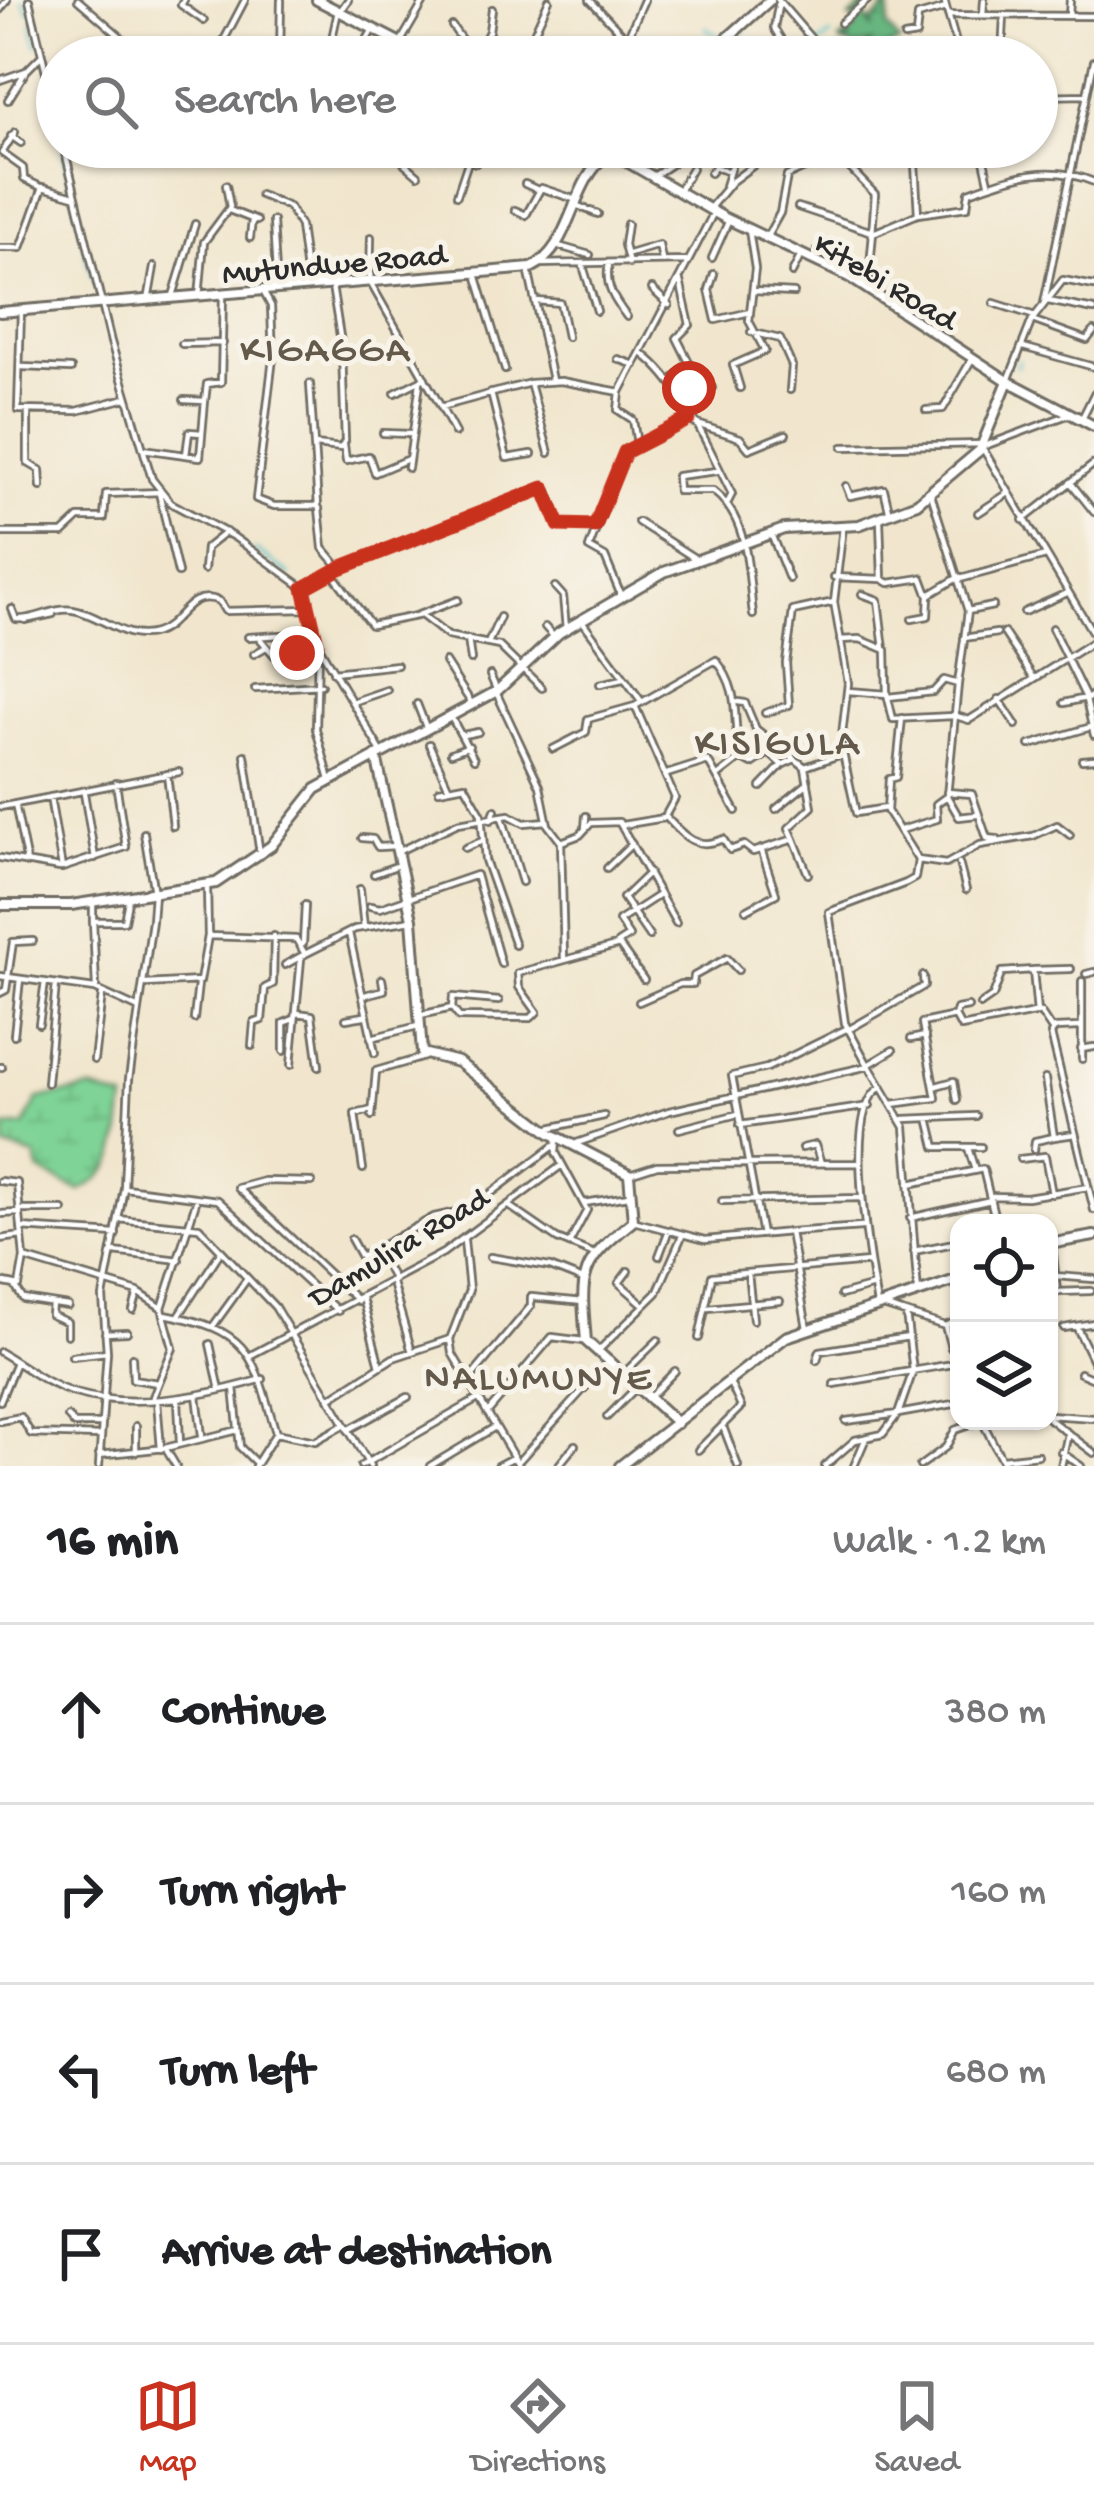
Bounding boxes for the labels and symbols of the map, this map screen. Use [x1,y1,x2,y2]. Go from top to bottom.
street label: Kitebi Road [805,227,965,343]
street label: Mutundwe Road [221,238,451,296]
district label: KIGAGGA [240,330,412,376]
route start [662,361,716,415]
route end [270,626,324,680]
district label: KISIGULA [695,723,861,769]
street label: Damulira Road [302,1180,499,1320]
district label: NALUMUNYE [424,1358,654,1404]

